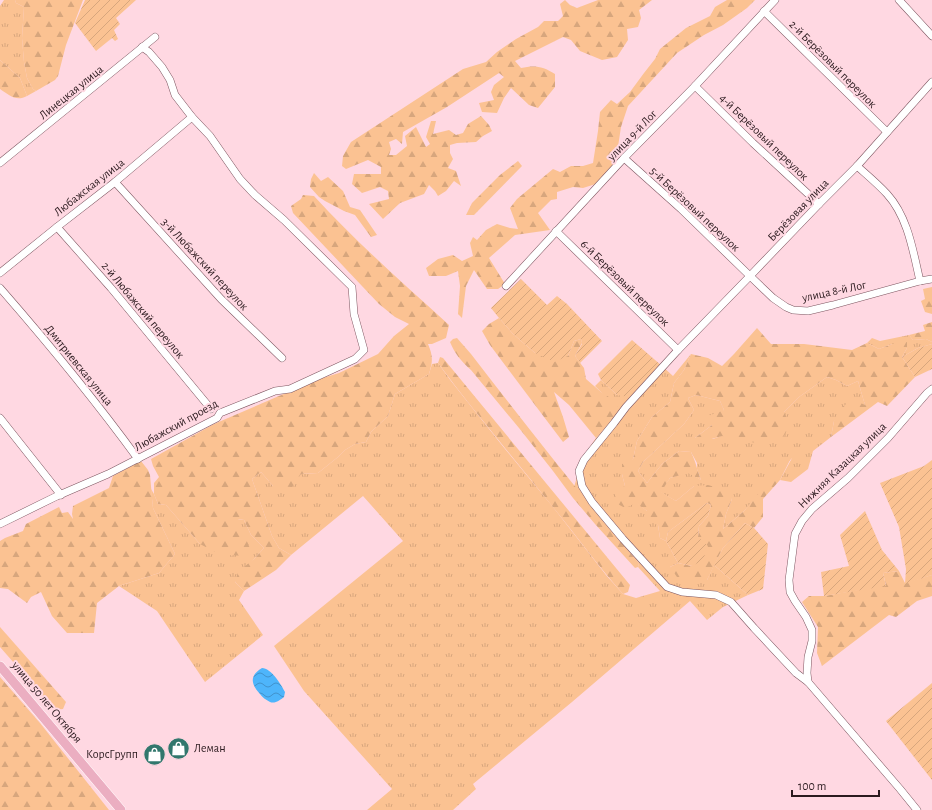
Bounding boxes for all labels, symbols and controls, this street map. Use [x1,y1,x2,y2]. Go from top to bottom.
street label: 2-й Берёзовый переулок [786,18,879,111]
street label: Линецкая улица [37,62,106,122]
street label: 4-й Берёзовый переулок [717,92,811,183]
street label: улица 9-й Лог [604,107,660,164]
street label: Любажская улица [52,156,127,219]
street label: 5-й Берёзовый переулок [647,165,742,255]
street label: Берёзовая улица [765,176,832,244]
street label: 3-й Любажский переулок [159,216,251,313]
street label: 6-й Берёзовый переулок [578,238,672,329]
street label: 2-й Любажский переулок [99,260,187,361]
street label: улица 8-й Лог [800,278,868,305]
street label: Дмитриевская улица [42,322,116,409]
street label: Любажский проезд [132,397,220,453]
street label: Нижняя Казацкая улица [796,420,889,511]
street label: улица 50 лет Октября [8,658,84,746]
shop icon: Леман [165,735,191,761]
shop icon: КорсГрупп [141,741,167,767]
place label: Леман [194,742,226,754]
place label: КорсГрупп [86,748,138,761]
scale bar [792,772,879,798]
text: 100 m [798,780,826,792]

